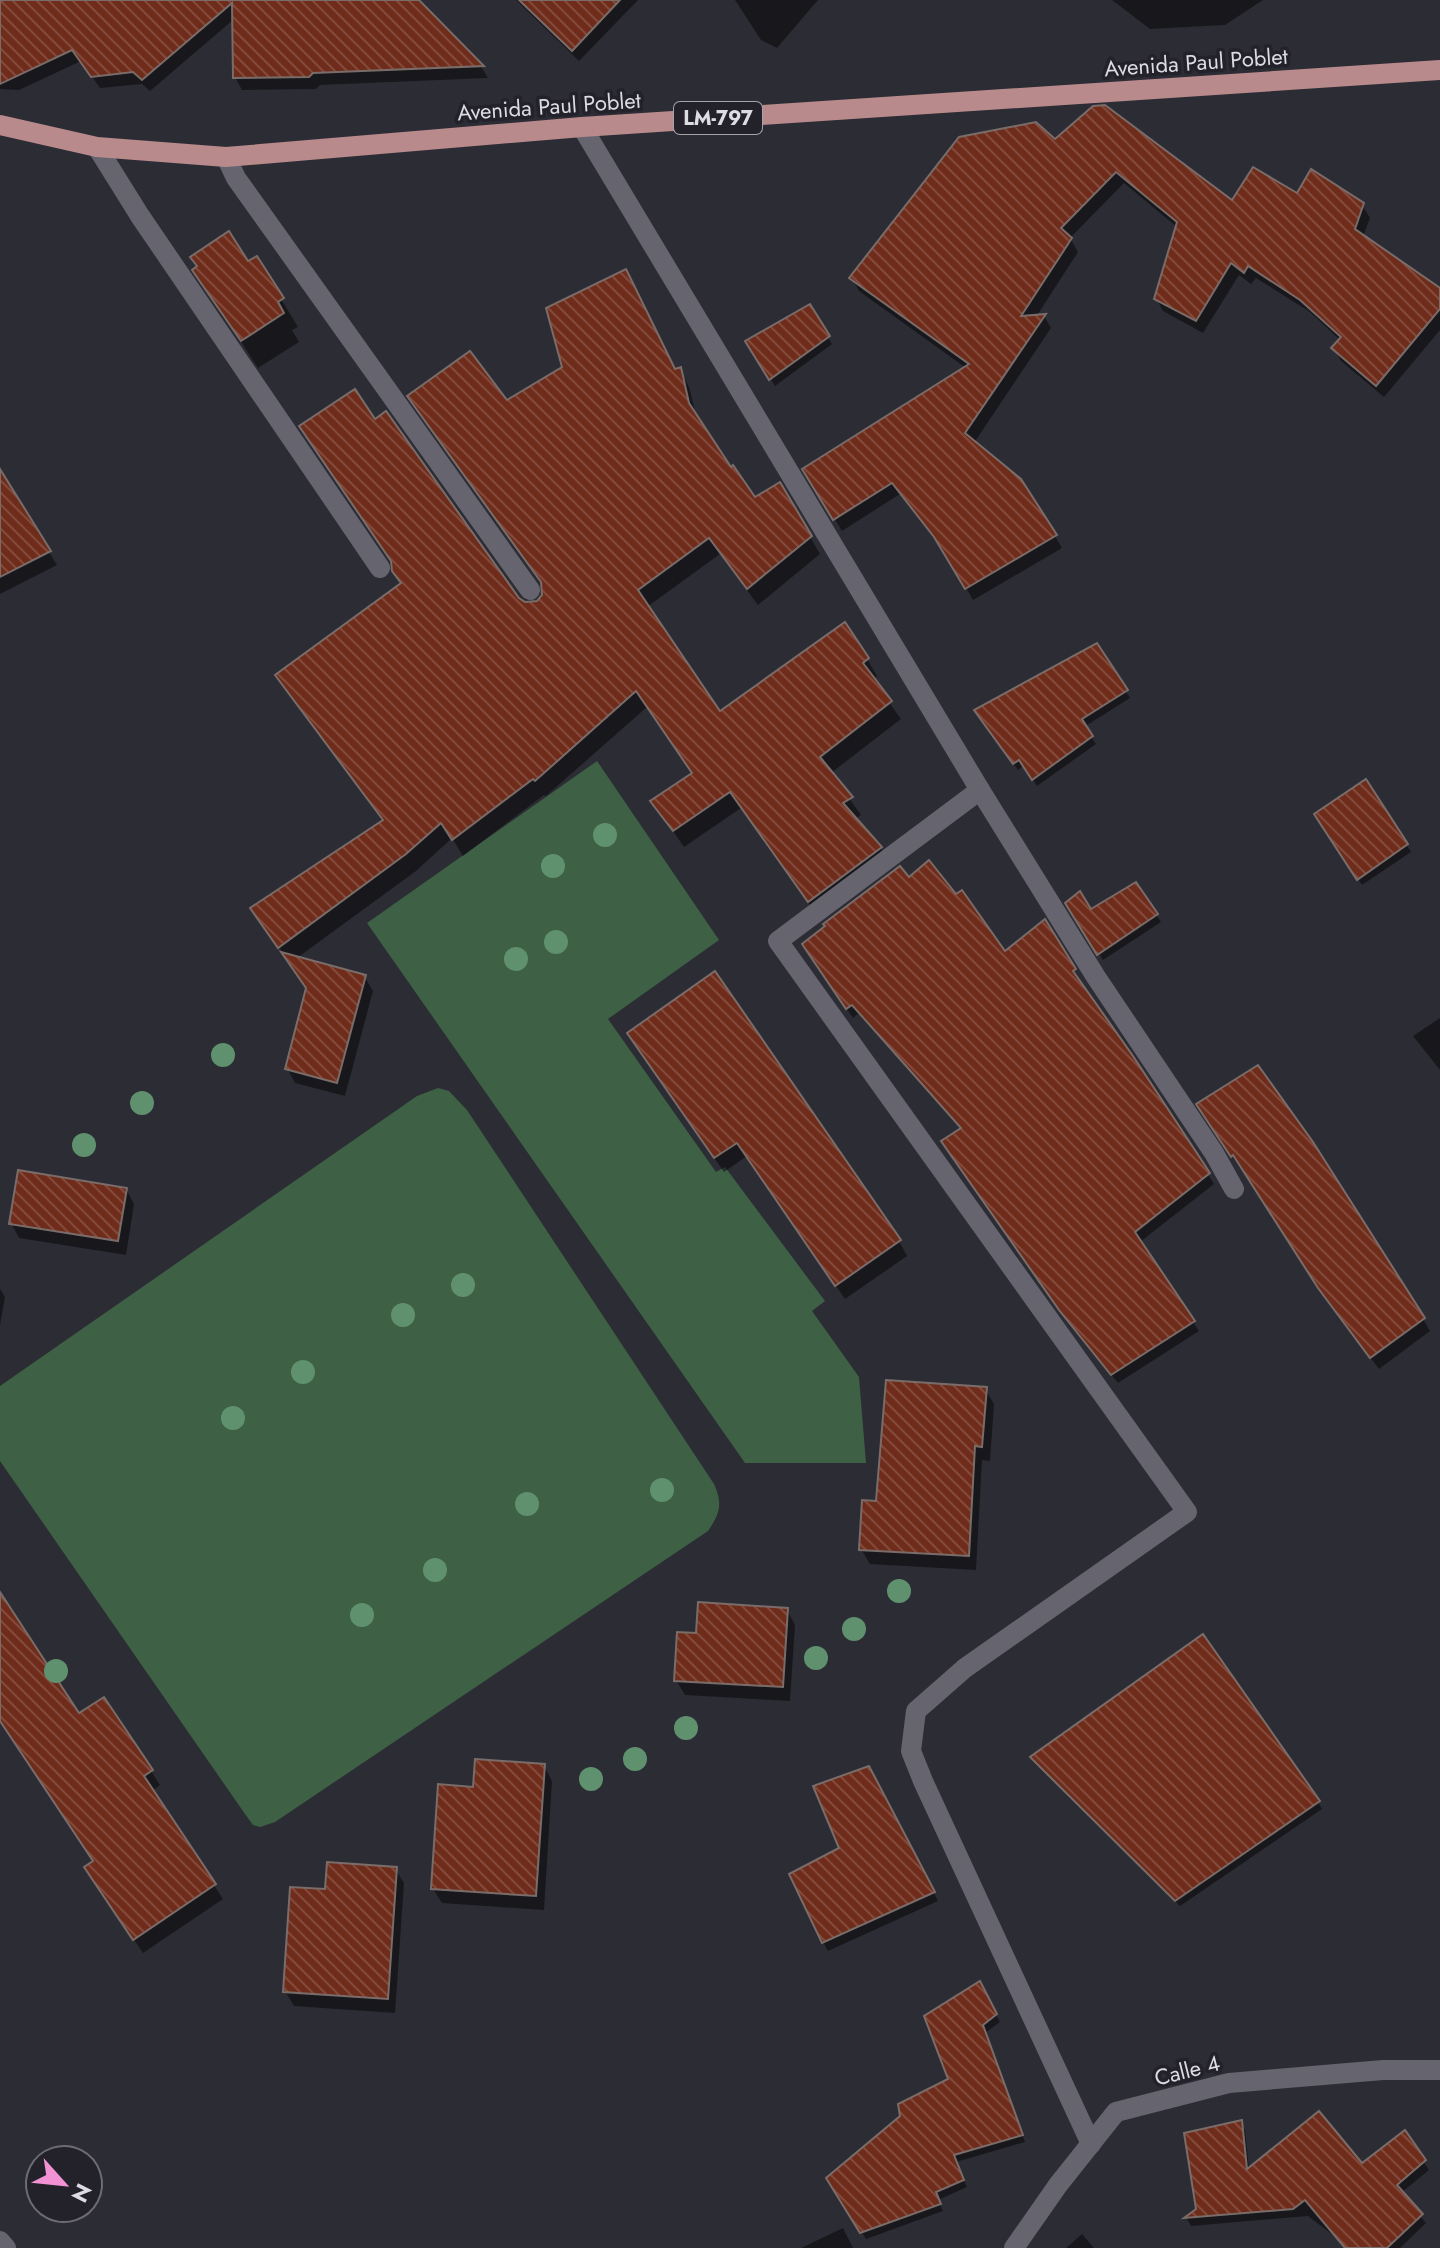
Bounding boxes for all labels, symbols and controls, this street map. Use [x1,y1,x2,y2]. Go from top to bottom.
street label: Avenida Paul Poblet [1103,40,1290,84]
street label: Avenida Paul Poblet [456,84,643,128]
road number: LM-797 [674,102,762,134]
street label: Calle 4 [1151,2046,1223,2094]
north arrow [24,2144,104,2224]
text: N [64,2178,100,2208]

